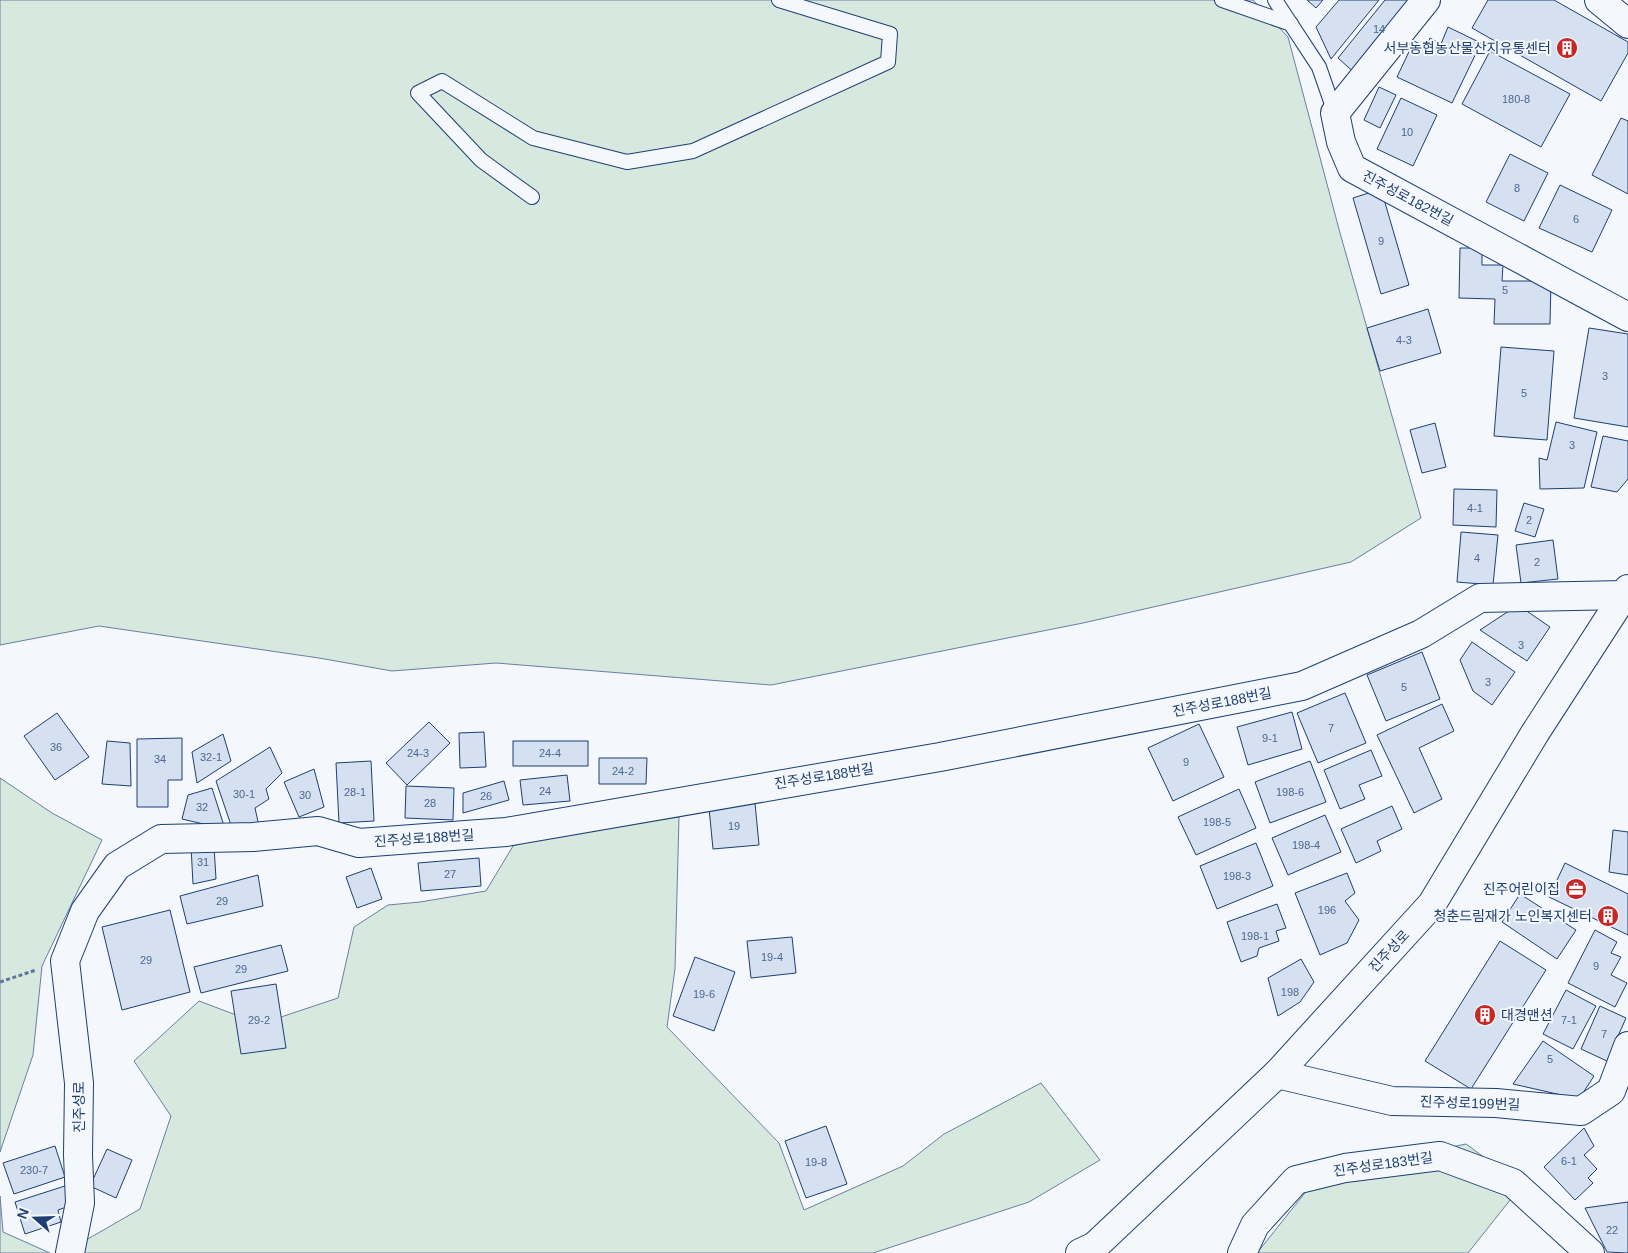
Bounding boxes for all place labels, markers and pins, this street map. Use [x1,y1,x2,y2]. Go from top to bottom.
building icon: 서부농협농산물산지유통센터 [1555,36,1579,60]
place label: 서부농협농산물산지유통센터 [1384,40,1551,56]
office icon: 진주어린이집 [1564,877,1588,901]
place label: 진주어린이집 [1483,881,1560,897]
building icon: 청춘드림재가 노인복지센터 [1596,904,1620,928]
place label: 청춘드림재가 노인복지센터 [1434,908,1592,924]
building icon: 대경맨션 [1473,1003,1497,1027]
place label: 대경맨션 [1501,1007,1553,1023]

